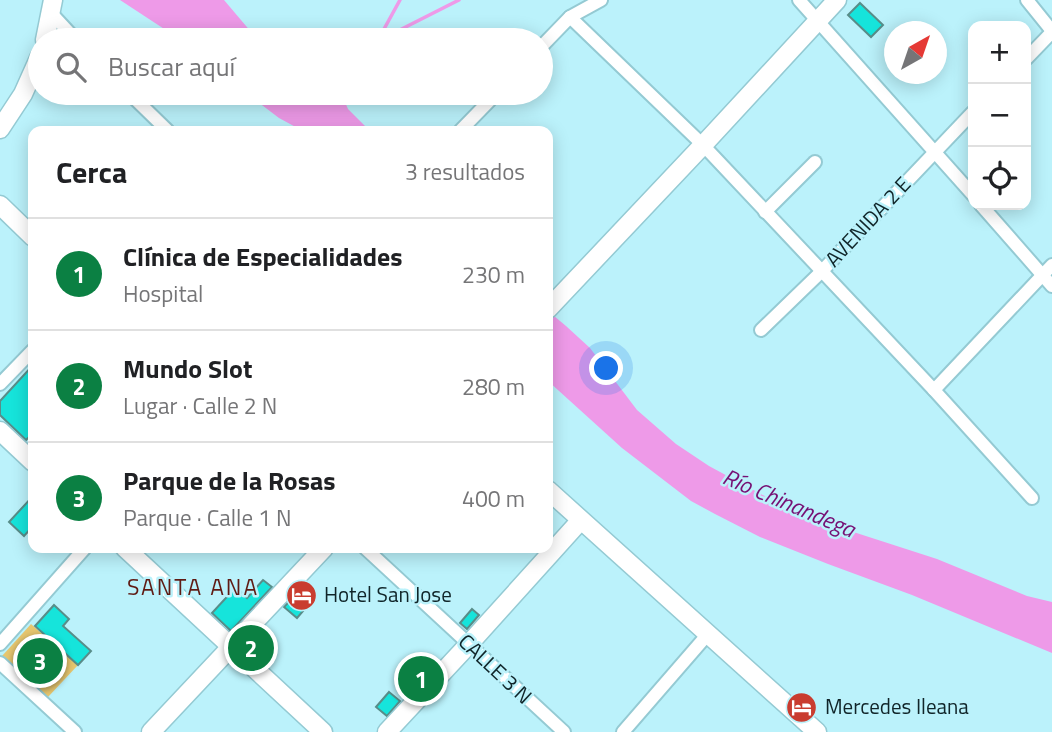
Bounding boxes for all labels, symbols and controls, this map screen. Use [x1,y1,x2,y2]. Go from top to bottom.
north arrow [884,21,947,84]
map controls [968,21,1031,210]
button: + [968,21,1031,84]
search box [28,28,553,105]
text: Buscar aquí [108,47,235,86]
icon: search [52,48,90,86]
button: − [968,84,1031,147]
button: locate [968,147,1031,210]
text: Cerca [56,149,127,195]
text: 3 resultados [405,154,525,189]
street label: AVENIDA 2 E [817,169,918,274]
text: Clínica de Especialidades [123,237,403,276]
text: 1 [73,257,85,292]
text: 230 m [462,257,525,292]
text: Hospital [123,276,203,311]
text: Mundo Slot [123,349,252,388]
your location [589,351,623,385]
text: 2 [73,369,85,404]
text: 280 m [462,369,525,404]
text: Lugar · Calle 2 N [123,388,277,423]
water label: Río Chinandega [718,459,862,547]
text: Parque de la Rosas [123,461,335,500]
text: 3 [73,481,85,516]
text: 400 m [462,481,525,516]
text: Parque · Calle 1 N [123,500,292,535]
district label: SANTA ANA [127,569,259,604]
hotel icon: Hotel San Jose [284,578,318,612]
place label: Hotel San Jose [324,578,452,610]
pin: 2 [228,622,274,674]
street label: CALLE 3 N [452,626,540,711]
pin: 3 [17,635,63,687]
pin: 1 [398,653,444,705]
hotel icon: Mercedes Ileana [785,690,819,724]
place label: Mercedes Ileana [825,690,969,722]

